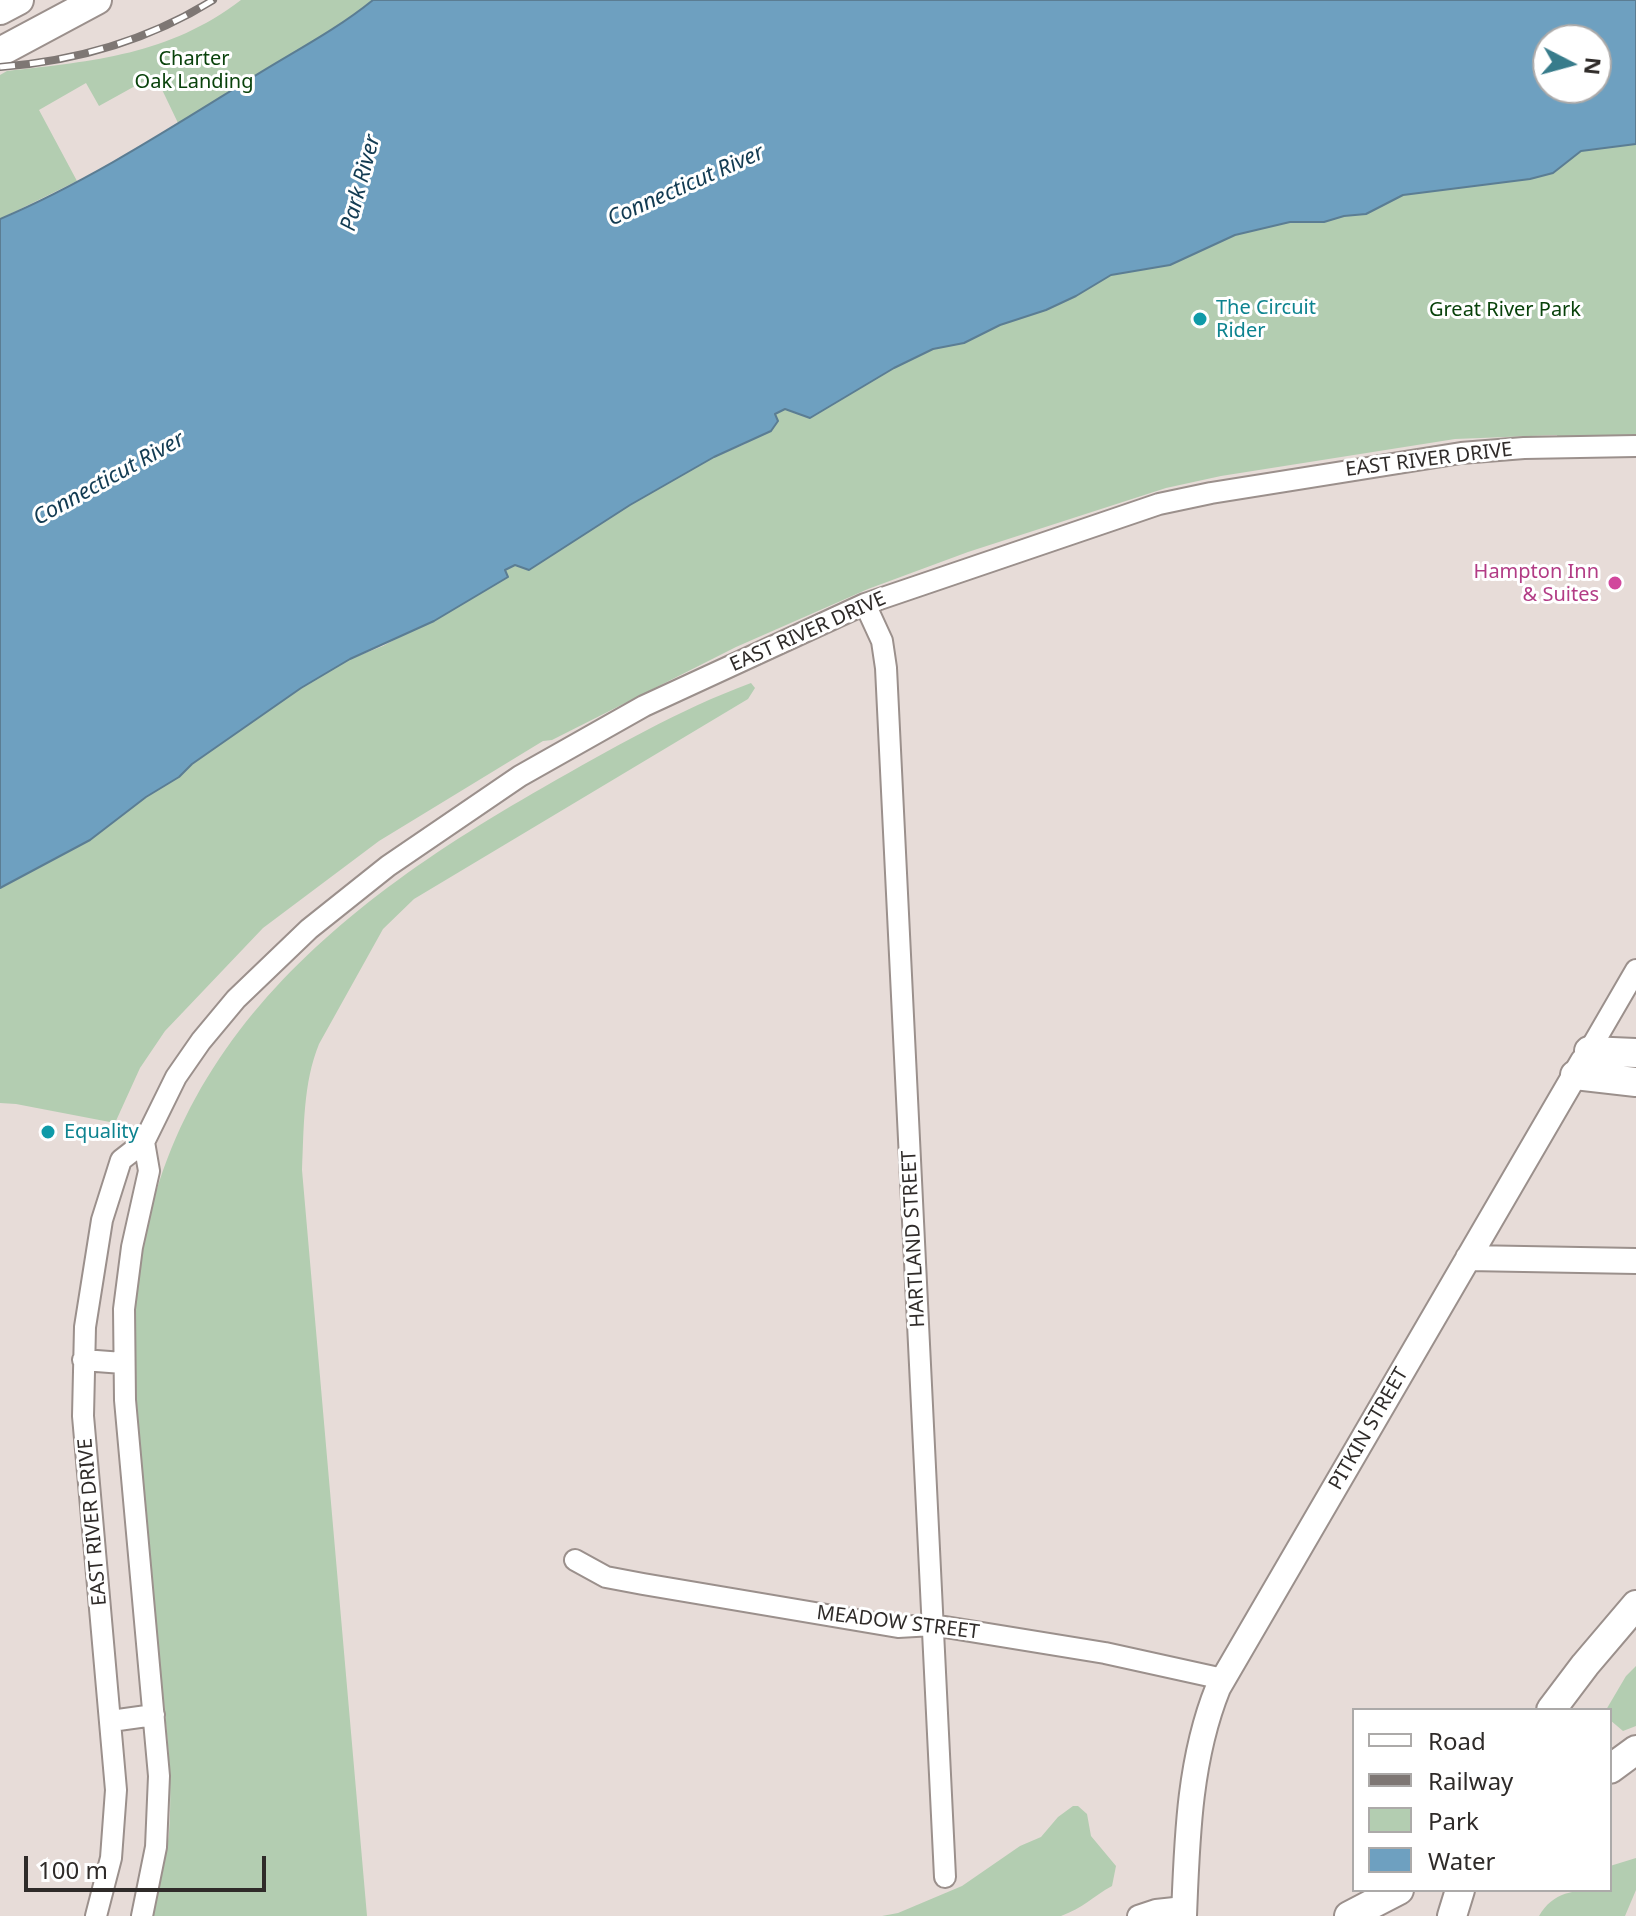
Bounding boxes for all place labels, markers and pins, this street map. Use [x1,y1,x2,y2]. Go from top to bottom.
place label: The Circuit Rider [1216,296,1316,343]
marker: The Circuit Rider [1191,310,1209,328]
place label: Hampton Inn & Suites [1474,560,1599,607]
marker: Hampton Inn & Suites [1606,574,1624,592]
place label: Equality [64,1120,139,1144]
marker: Equality [39,1123,57,1141]

